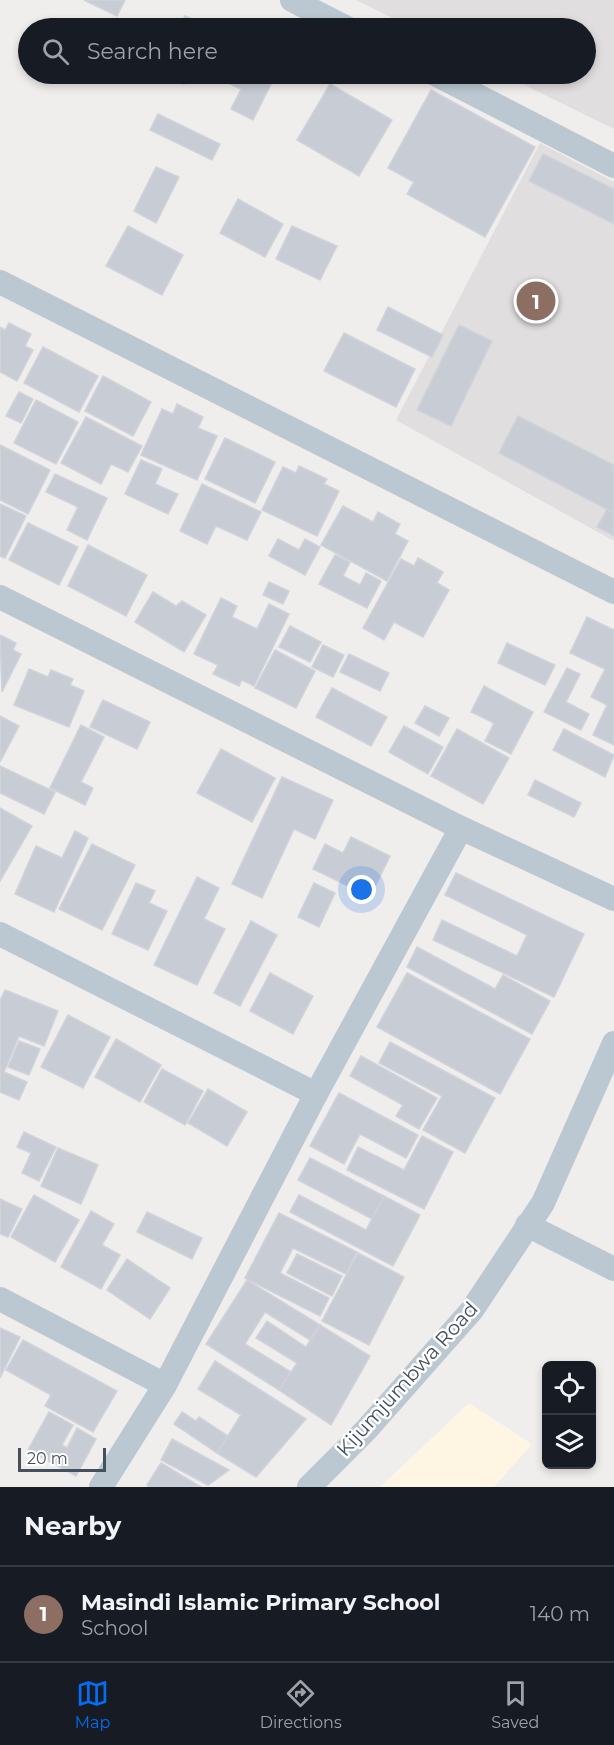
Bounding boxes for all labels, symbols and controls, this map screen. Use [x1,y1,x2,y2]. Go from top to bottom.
search box [18,18,596,84]
icon: search [39,35,72,68]
text: Search here [87,38,218,65]
pin: 1 [516,278,556,324]
your location [347,875,376,904]
street label: Kijumjumbwa Road [331,1297,483,1461]
map controls [542,1361,596,1469]
button: locate [542,1361,596,1415]
button: layers [542,1415,596,1469]
scale bar [18,1445,106,1472]
text: 20 m [27,1449,68,1468]
text: Nearby [24,1510,121,1542]
text: Masindi Islamic Primary School [81,1589,440,1616]
text: 1 [40,1602,47,1626]
text: 140 m [530,1602,590,1626]
text: School [81,1616,148,1640]
tab: Map [75,1677,110,1732]
tab: Directions [260,1677,342,1732]
tab: Saved [491,1677,539,1732]

